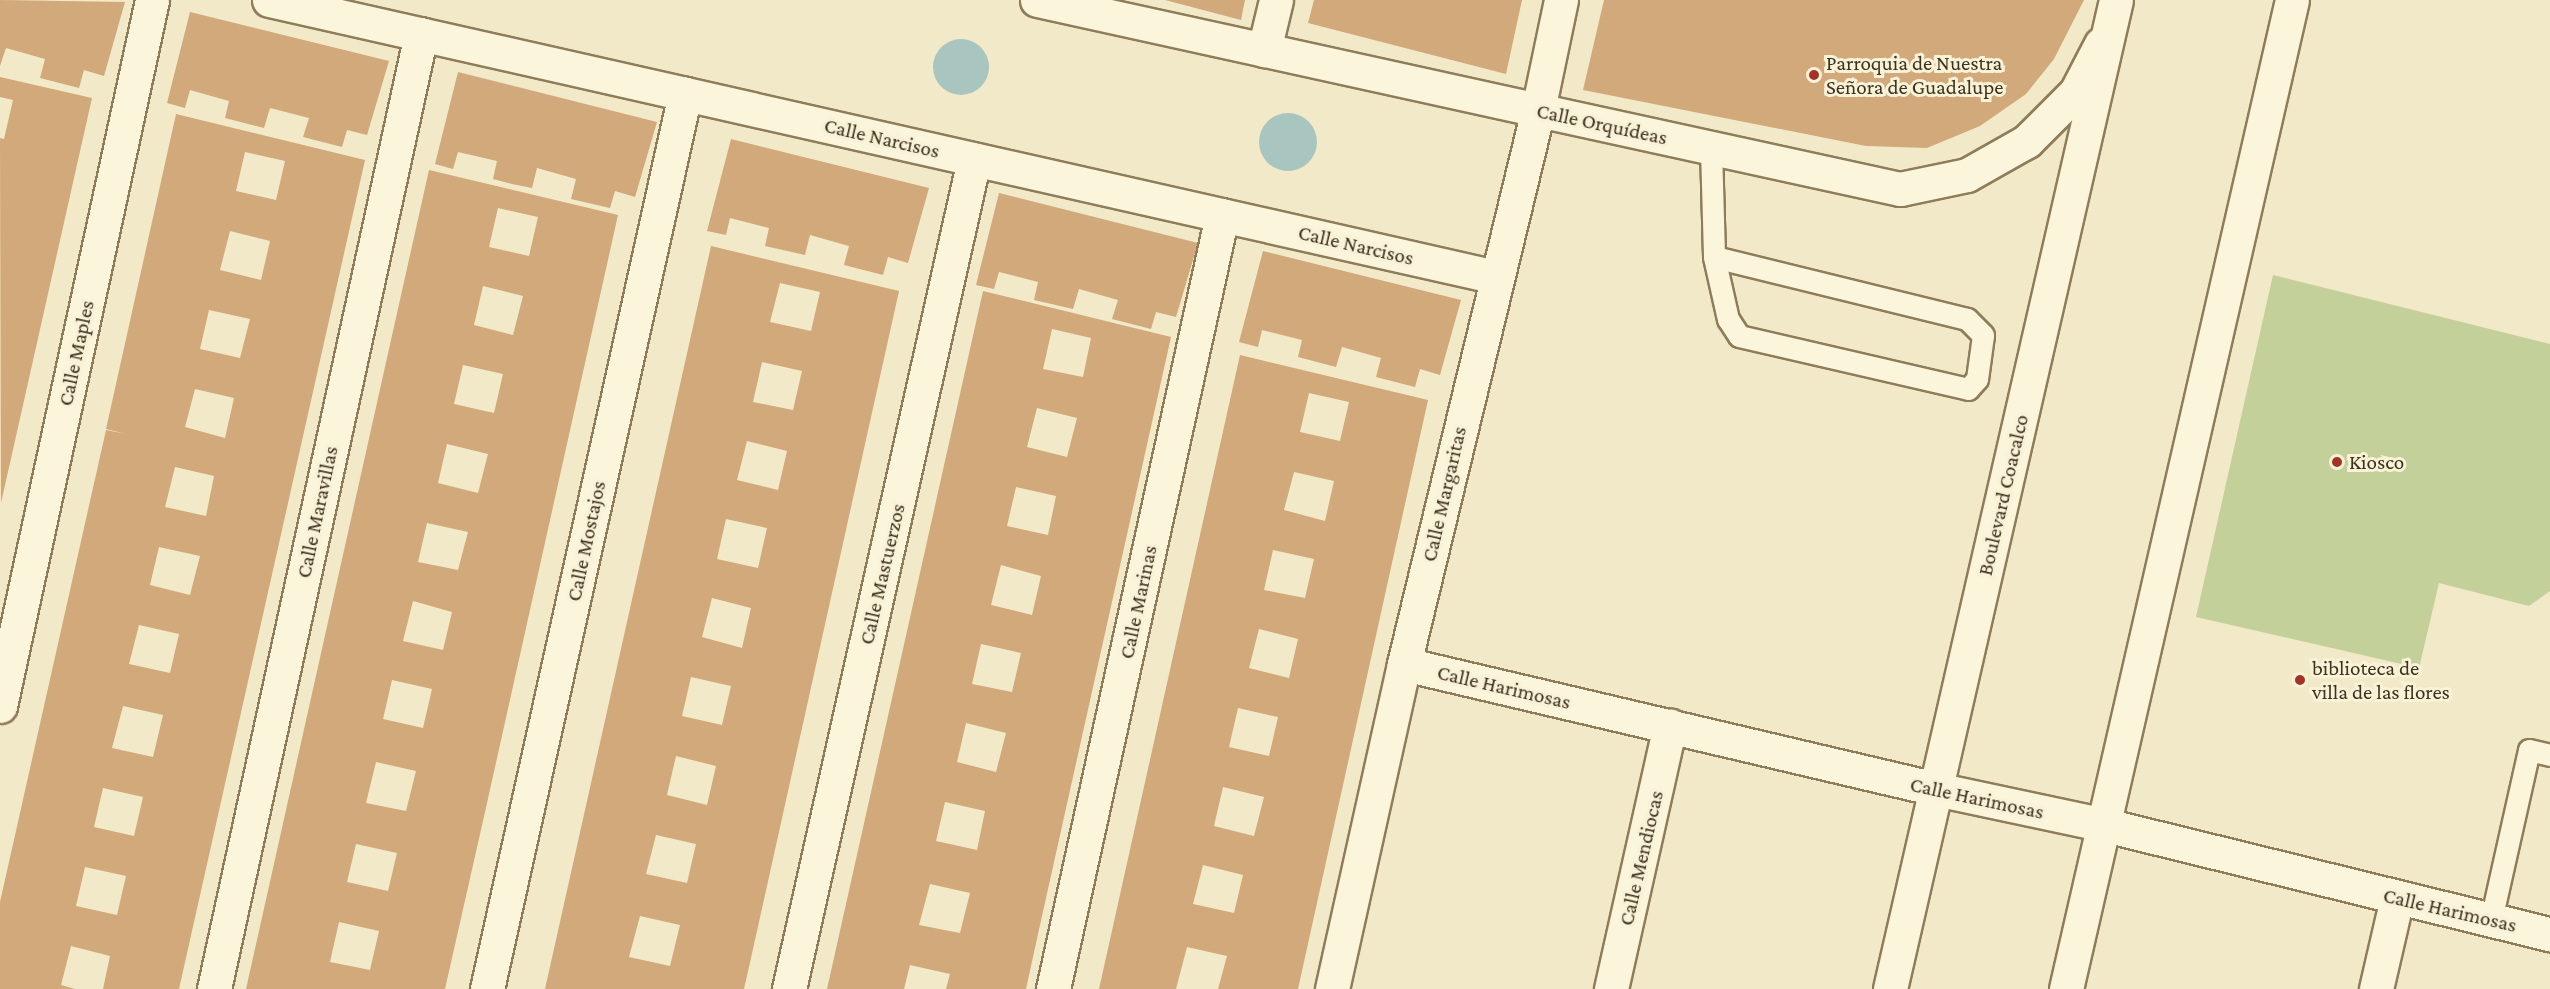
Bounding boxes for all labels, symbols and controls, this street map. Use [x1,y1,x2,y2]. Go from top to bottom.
place label: Parroquia de Nuestra Señora de Guadalupe [1826,50,2003,100]
marker: Parroquia de Nuestra Señora de Guadalupe [1807,68,1821,82]
street label: Calle Orquídeas [1534,98,1670,150]
street label: Calle Narcisos [822,112,942,164]
street label: Calle Narcisos [1296,219,1416,271]
street label: Calle Maples [53,298,99,408]
street label: Boulevard Coacalco [1972,412,2034,578]
street label: Calle Margaritas [1416,424,1472,564]
street label: Calle Maravillas [291,444,343,580]
place label: Kiosco [2349,449,2404,475]
marker: Kiosco [2330,455,2344,469]
street label: Calle Mostajos [561,478,611,604]
street label: Calle Mastuerzos [854,501,910,647]
street label: Calle Marinas [1114,543,1162,661]
place label: biblioteca de villa de las flores [2312,655,2450,705]
street label: Calle Harimosas [1435,659,1573,715]
marker: biblioteca de villa de las flores [2293,673,2307,687]
street label: Calle Harimosas [1908,772,2046,824]
street label: Calle Mendiocas [1613,788,1669,928]
street label: Calle Harimosas [2381,882,2519,938]

